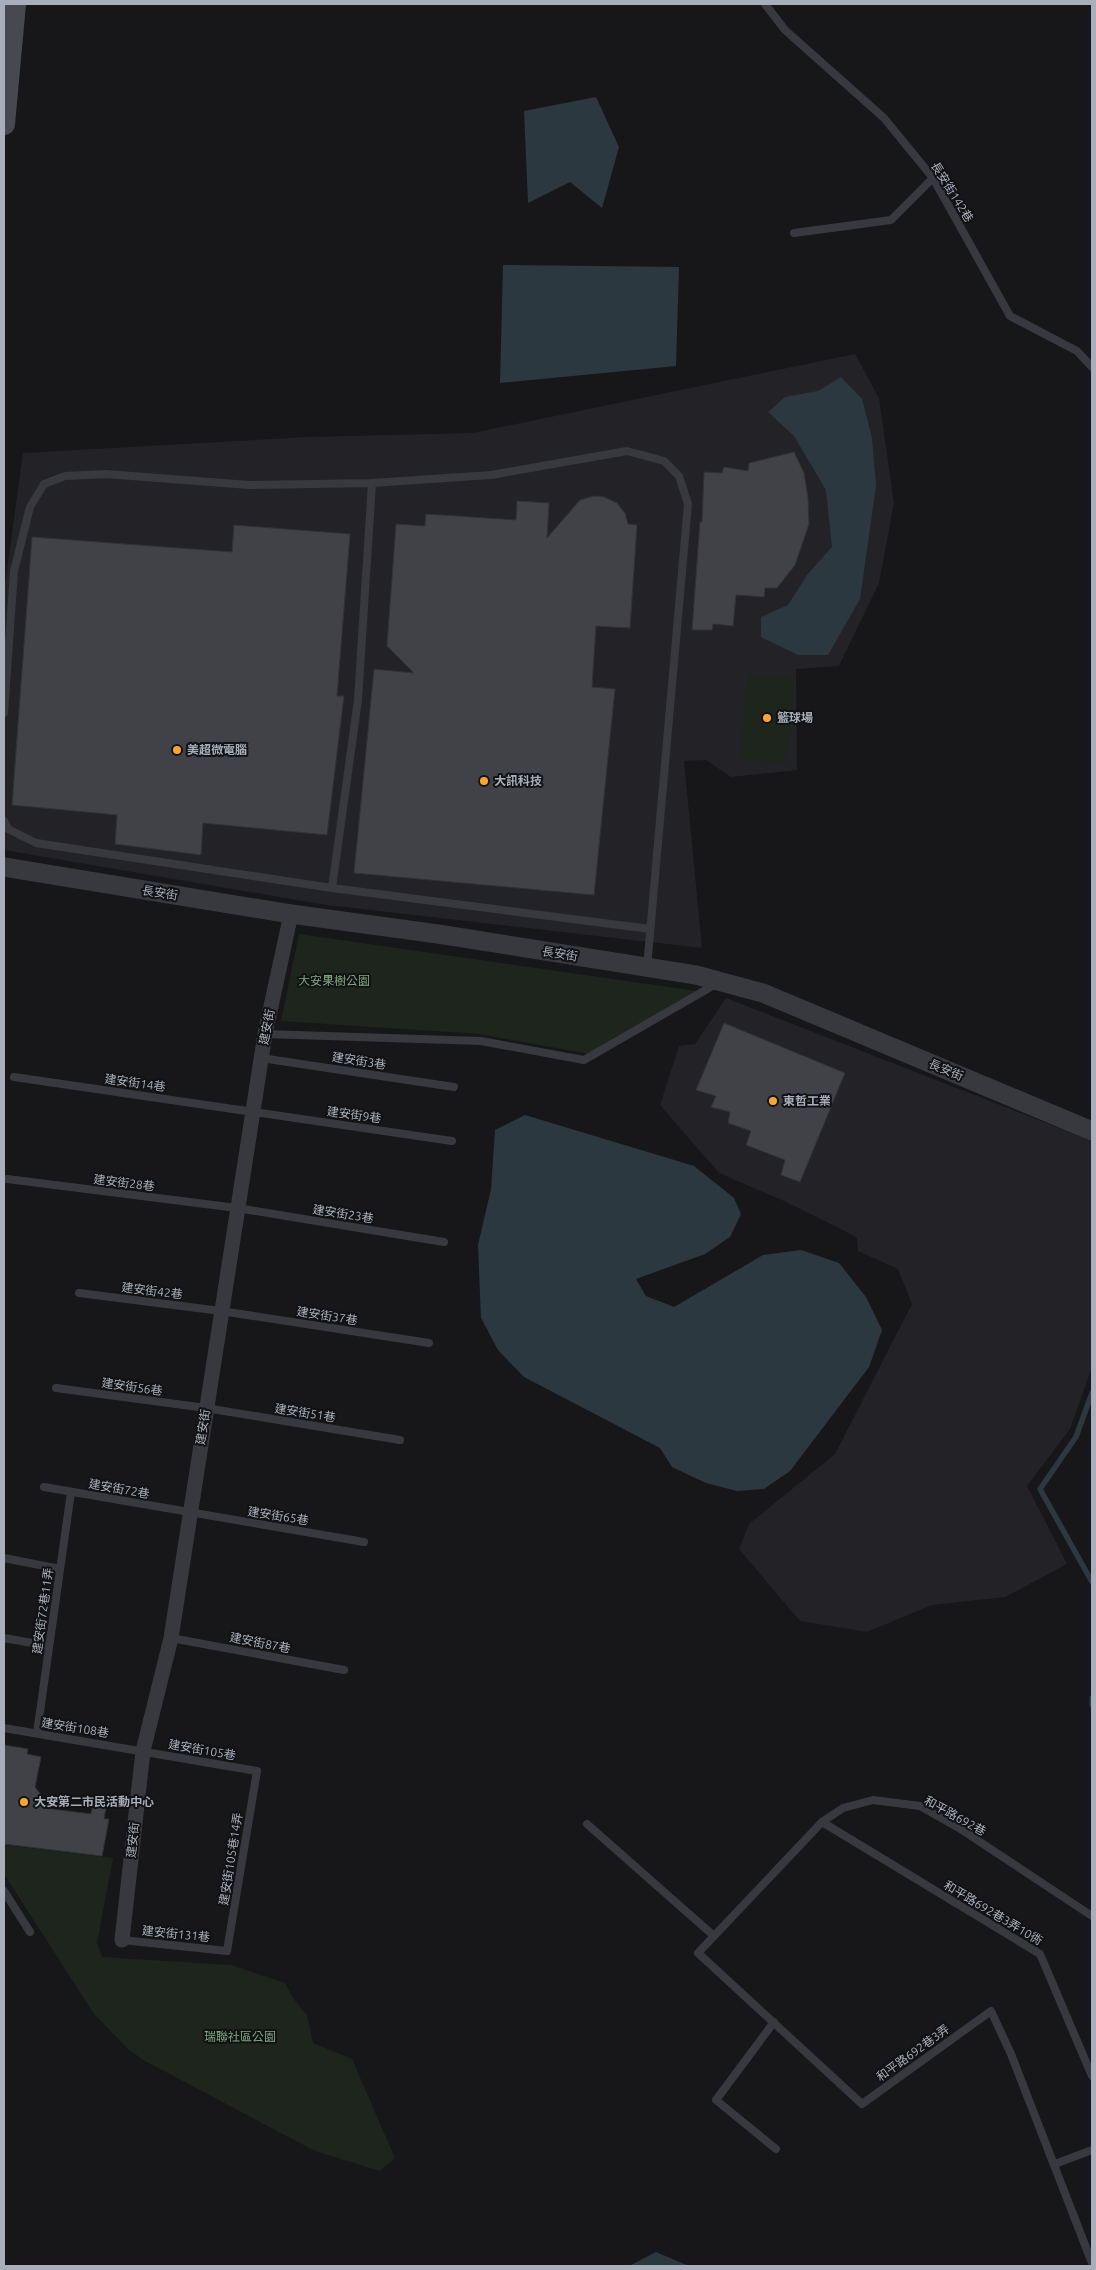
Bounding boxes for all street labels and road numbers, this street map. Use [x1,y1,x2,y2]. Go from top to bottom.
street label: 長安街142巷 [929,159,976,224]
street label: 長安街 [141,883,179,902]
street label: 長安街 [541,944,579,963]
street label: 建安街 [257,1008,276,1046]
street label: 建安街3巷 [331,1050,387,1071]
street label: 長安街 [927,1057,965,1083]
street label: 建安街14巷 [104,1072,166,1093]
street label: 建安街9巷 [326,1104,382,1125]
street label: 建安街28巷 [93,1172,155,1193]
street label: 建安街23巷 [312,1202,374,1225]
street label: 建安街42巷 [121,1280,183,1301]
street label: 建安街37巷 [296,1304,358,1327]
street label: 建安街56巷 [101,1376,163,1397]
street label: 建安街51巷 [274,1401,336,1424]
street label: 建安街 [193,1408,212,1446]
street label: 建安街72巷 [88,1477,151,1500]
street label: 建安街65巷 [247,1504,309,1527]
street label: 建安街72巷11弄 [30,1567,55,1655]
street label: 建安街87巷 [229,1630,292,1655]
street label: 建安街108巷 [40,1716,110,1739]
street label: 建安街105巷 [167,1737,237,1762]
street label: 和平路692巷 [922,1793,988,1838]
street label: 建安街105巷14弄 [217,1812,244,1906]
street label: 建安街 [124,1821,141,1859]
street label: 和平路692巷3弄10衖 [942,1878,1045,1947]
street label: 建安街131巷 [141,1923,211,1944]
street label: 和平路692巷3弄 [874,2022,952,2083]

